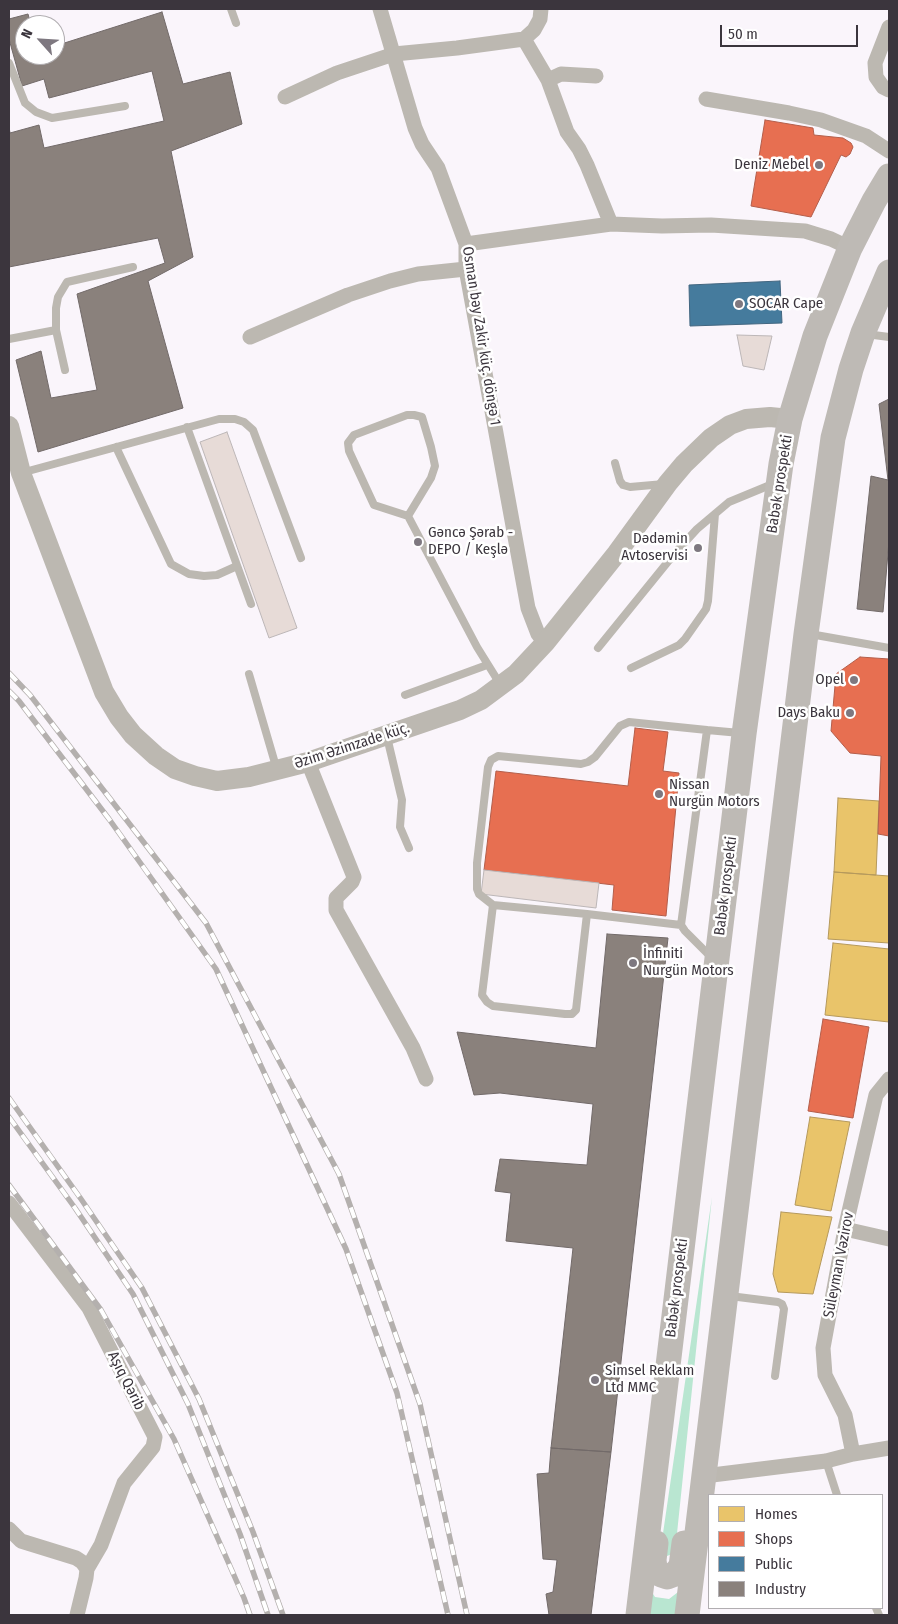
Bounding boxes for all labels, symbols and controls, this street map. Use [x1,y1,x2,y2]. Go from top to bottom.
north arrow [15,15,65,65]
scale bar [723,15,860,47]
text: 50 m [728,25,758,43]
text: N [17,26,36,41]
place label: Deniz Mebel [734,156,809,174]
marker: Deniz Mebel [813,159,825,171]
street label: Osman bəy Zakir küç. döngə 1 [458,245,504,427]
place label: SOCAR Cape [749,295,823,313]
marker: SOCAR Cape [733,298,745,310]
street label: Babək prospekti [763,433,797,535]
place label: Gəncə Şərab - DEPO / Keşlə [428,524,513,559]
place label: Dədəmin Avtoservisi [621,530,688,565]
marker: Gəncə Şərab - DEPO / Keşlə [412,536,424,548]
marker: Dədəmin Avtoservisi [692,542,704,554]
place label: Opel [815,671,844,689]
marker: Opel [848,674,860,686]
place label: Days Baku [778,704,840,722]
marker: Days Baku [844,707,856,719]
street label: Əzim Əzimzade küç. [292,719,412,773]
place label: Nissan Nurgün Motors [669,776,760,811]
marker: Nissan Nurgün Motors [653,788,665,800]
street label: Babək prospekti [711,835,741,937]
place label: İnfiniti Nurgün Motors [643,945,734,980]
marker: İnfiniti Nurgün Motors [627,957,639,969]
street label: Süleyman Vəzirov [820,1211,858,1319]
street label: Babək prospekti [662,1237,692,1339]
street label: Aşıq Qərib [104,1349,148,1413]
place label: Simsel Reklam Ltd MMC [605,1362,694,1397]
marker: Simsel Reklam Ltd MMC [589,1374,601,1386]
legend [708,1494,883,1609]
text: Homes [755,1505,797,1523]
text: Shops [755,1530,793,1548]
text: Public [755,1555,792,1573]
text: Industry [755,1580,806,1598]

